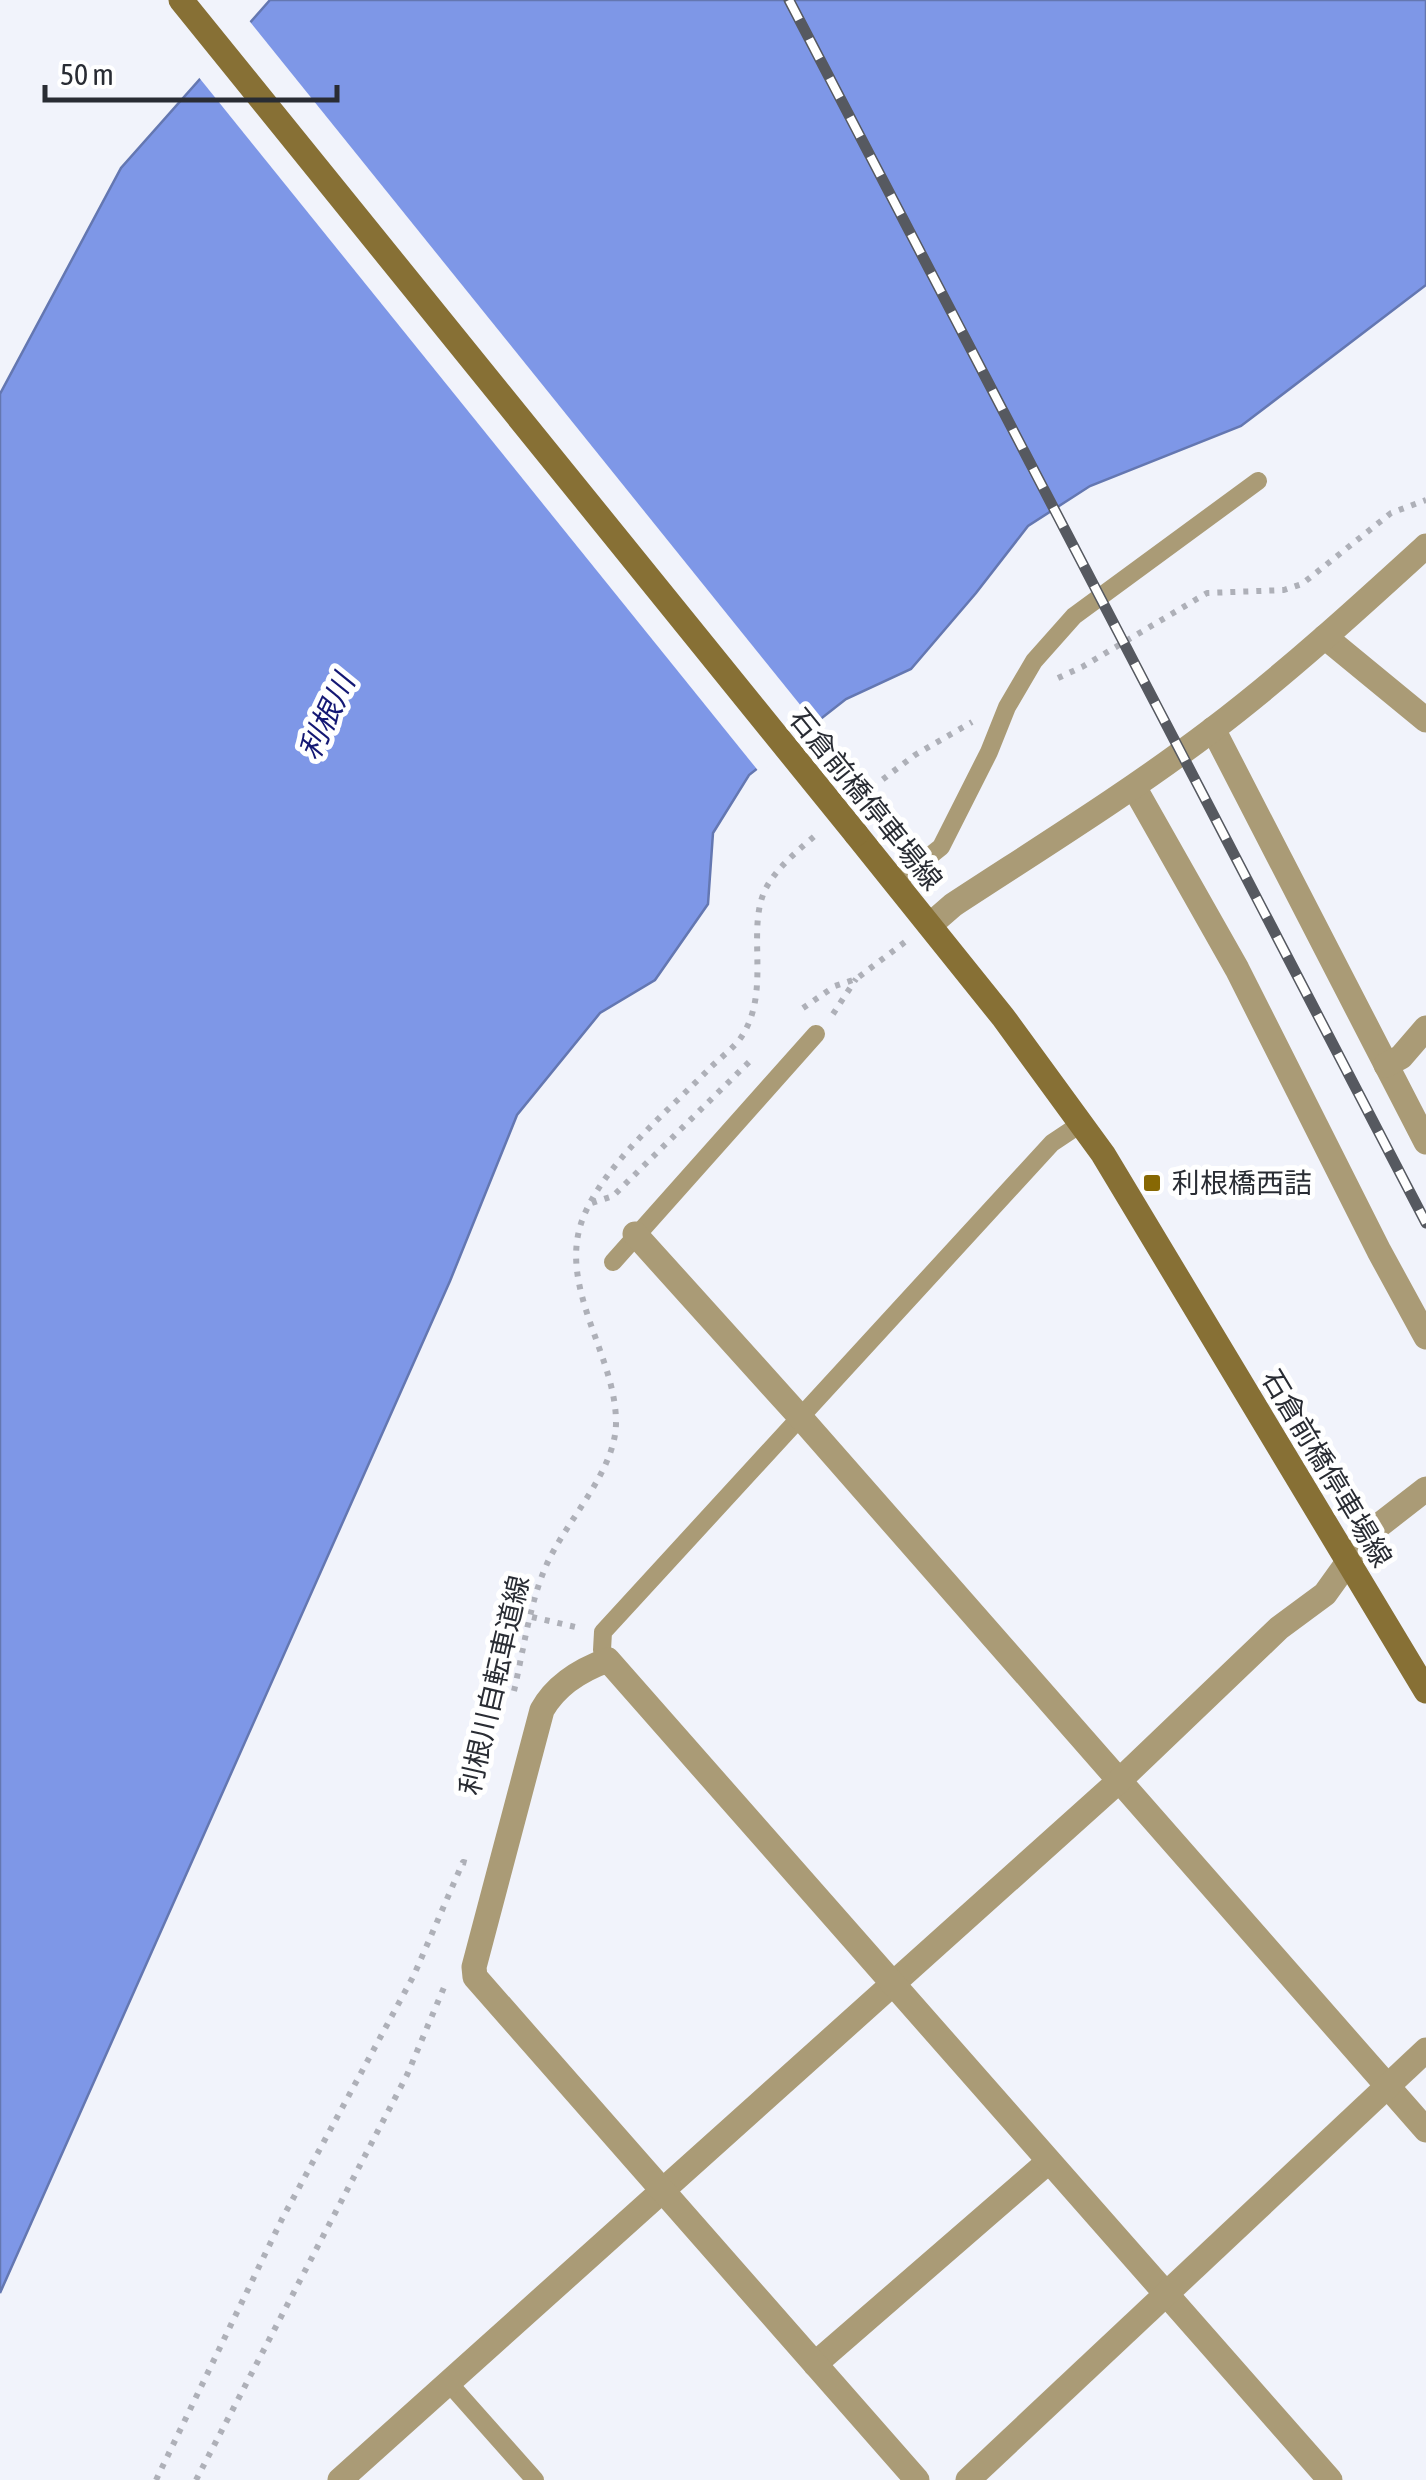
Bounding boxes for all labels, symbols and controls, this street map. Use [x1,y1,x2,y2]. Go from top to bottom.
scale bar [45,40,338,102]
text: 50 m [60,57,114,91]
water label: 利根川 [292,666,362,765]
street label: 石倉前橋停車場線 [783,702,949,896]
place label: 利根橋西詰 [1172,1167,1312,1199]
marker: 利根橋西詰 [1141,1172,1163,1194]
street label: 石倉前橋停車場線 [1256,1364,1398,1572]
street label: 利根川自転車道線 [453,1572,535,1798]

